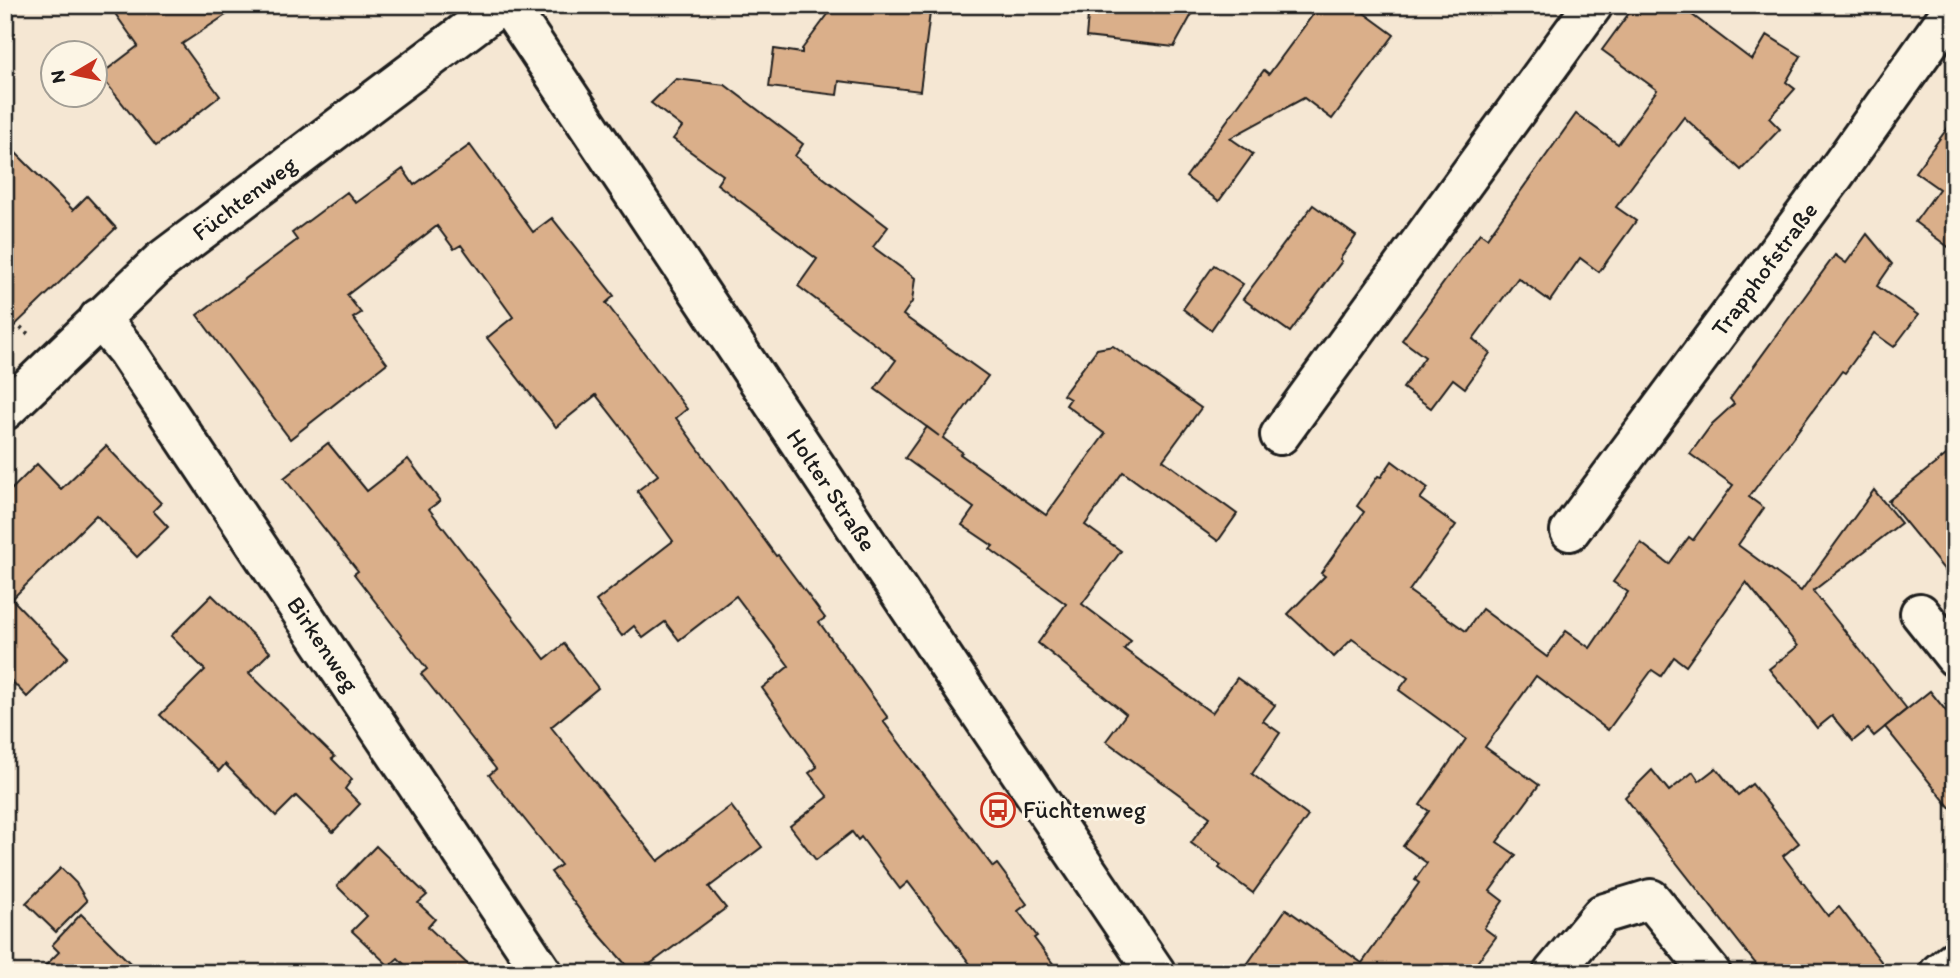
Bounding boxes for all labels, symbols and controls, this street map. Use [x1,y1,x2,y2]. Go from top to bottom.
north arrow [38,38,108,108]
text: N [45,69,70,85]
street label: Füchtenweg [186,149,302,246]
street label: Trapphofstraße [1705,196,1823,342]
street label: Holter Straße [781,423,883,557]
street label: Birkenweg [281,591,366,698]
bus stop icon: Füchtenweg [979,791,1017,829]
place label: Füchtenweg [1023,795,1147,824]

